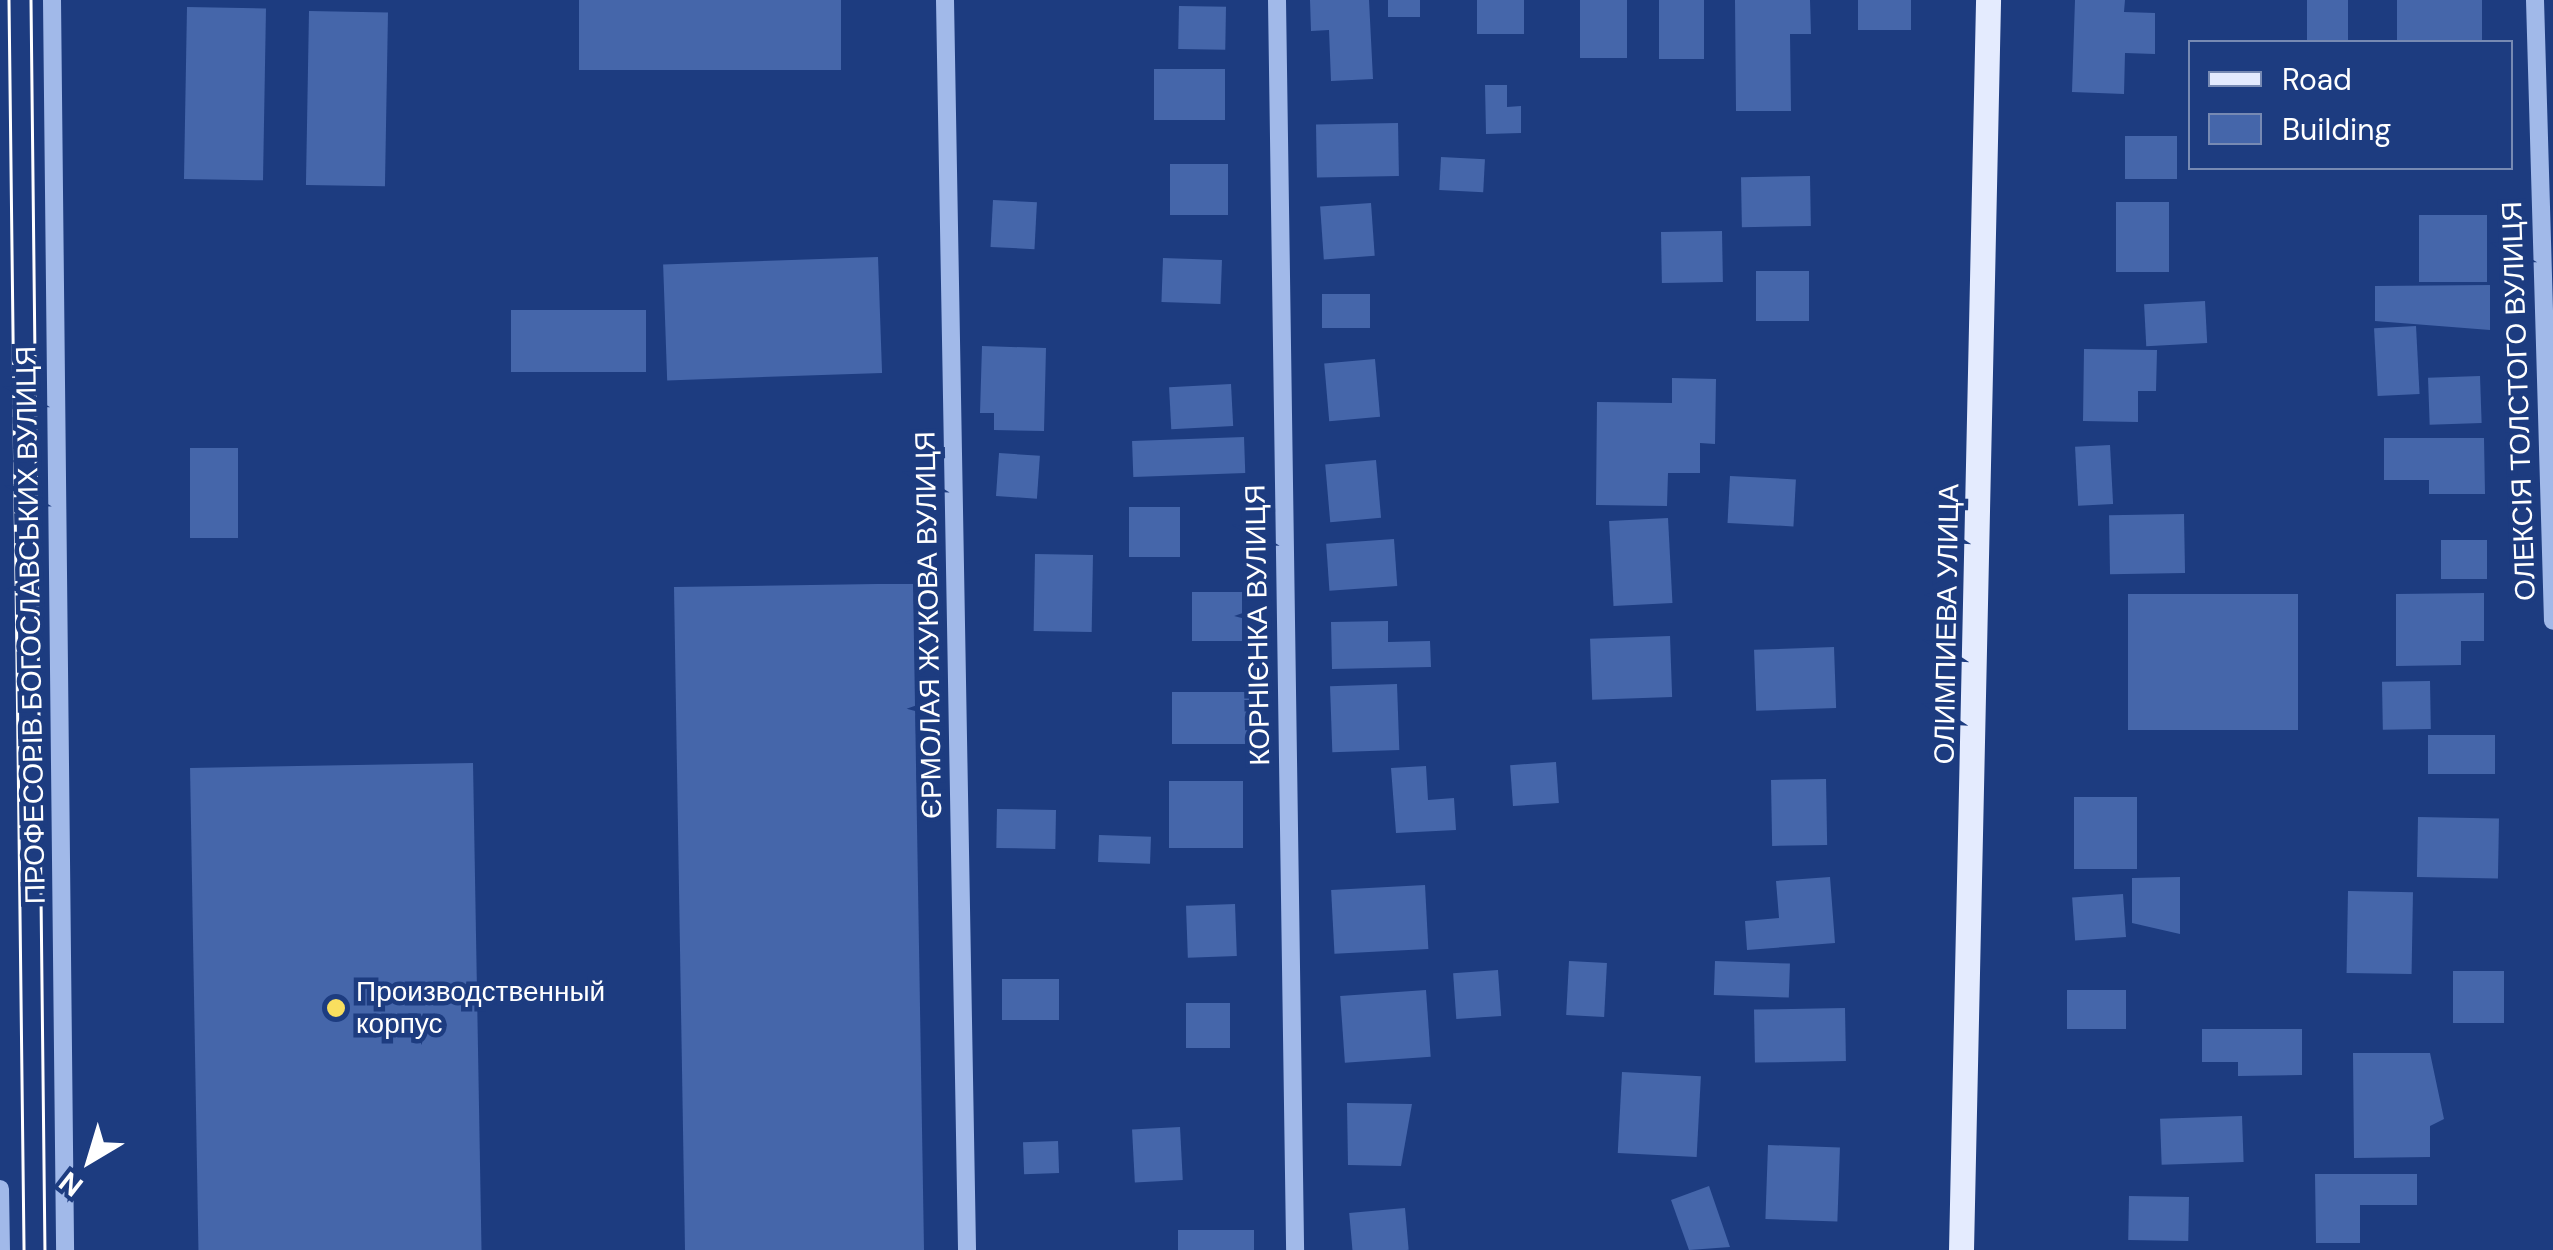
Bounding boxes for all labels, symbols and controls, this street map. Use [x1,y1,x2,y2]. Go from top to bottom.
legend [2188,40,2513,170]
text: Road [2282,60,2352,99]
text: Building [2282,110,2391,149]
street label: ОЛЕКСІЯ ТОЛСТОГО ВУЛИЦЯ [2495,201,2543,601]
street label: ПРОФЕСОРІВ БОГОСЛАВСЬКИХ ВУЛИЦЯ [9,346,53,904]
street label: ЄРМОЛАЯ ЖУКОВА ВУЛИЦЯ [909,431,949,819]
street label: ОЛИМПИЕВА УЛИЦА [1928,483,1966,765]
street label: КОРНІЄНКА ВУЛИЦЯ [1239,484,1277,766]
place label: Производственный корпус [356,975,605,1041]
marker: Производственный корпус [325,997,347,1019]
north arrow [40,1110,140,1210]
text: N [52,1163,91,1205]

